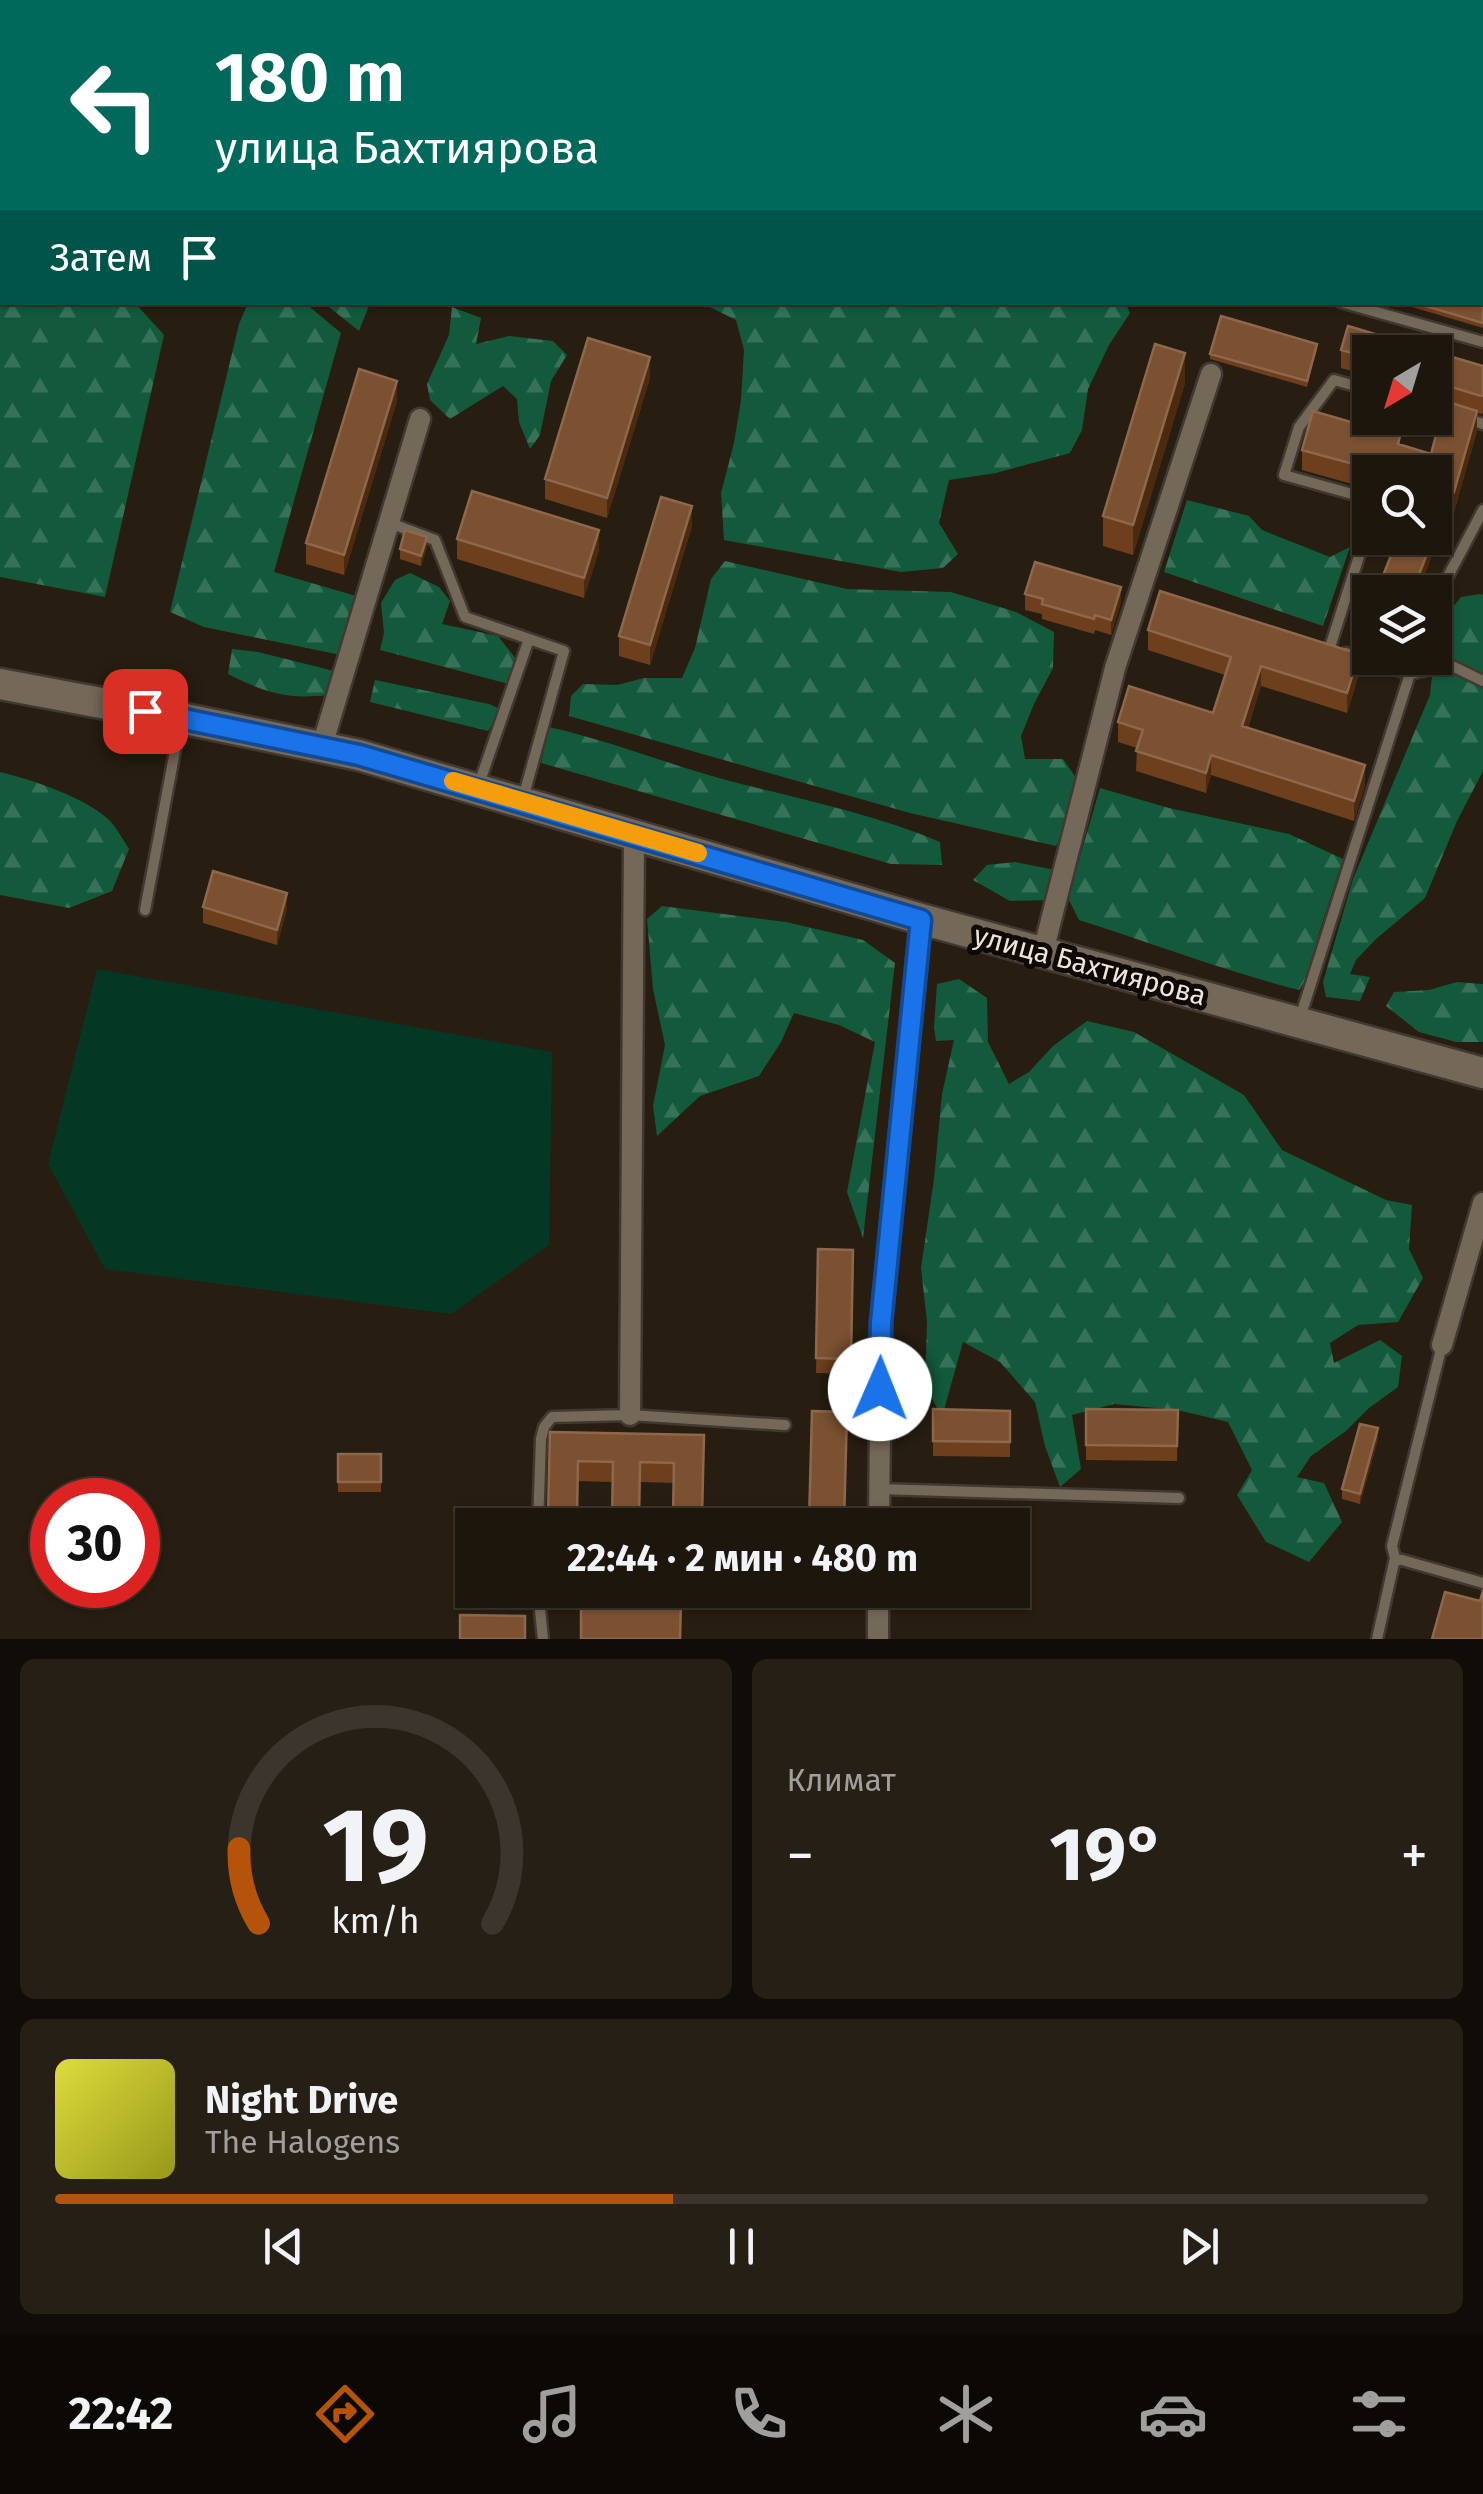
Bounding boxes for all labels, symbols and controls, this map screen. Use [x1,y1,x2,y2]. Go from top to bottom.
text: 180 m [215,36,405,120]
icon: left [50,40,180,170]
text: улица Бахтиярова [215,121,599,175]
icon: arrive [172,230,227,285]
text: Затем [50,235,152,281]
north arrow [1352,335,1452,435]
map controls [1352,335,1452,675]
button: search [1352,455,1452,555]
button: layers [1352,575,1452,675]
pin [103,669,188,754]
icon: arrive [118,684,173,739]
street label: улица Бахтиярова [970,919,1210,1012]
position arrow [828,1337,932,1441]
speed limit sign: 30 [30,1478,160,1608]
text: 22:44 · 2 мин · 480 m [567,1535,918,1581]
text: Климат [787,1761,896,1799]
text: 19 [323,1784,429,1909]
text: 19° [1049,1810,1165,1900]
text: − [787,1823,814,1889]
text: + [1401,1823,1428,1889]
text: km/h [332,1900,420,1942]
text: Night Drive [205,2077,398,2123]
text: The Halogens [205,2123,400,2161]
icon: previous [256,2219,311,2274]
icon: pause [714,2219,769,2274]
icon: next [1172,2219,1227,2274]
icon: directions [310,2379,380,2449]
icon: music [517,2379,587,2449]
icon: phone [724,2379,794,2449]
icon: climate [931,2379,1001,2449]
icon: car [1138,2379,1208,2449]
icon: filters [1344,2379,1414,2449]
text: 22:42 [68,2387,173,2441]

